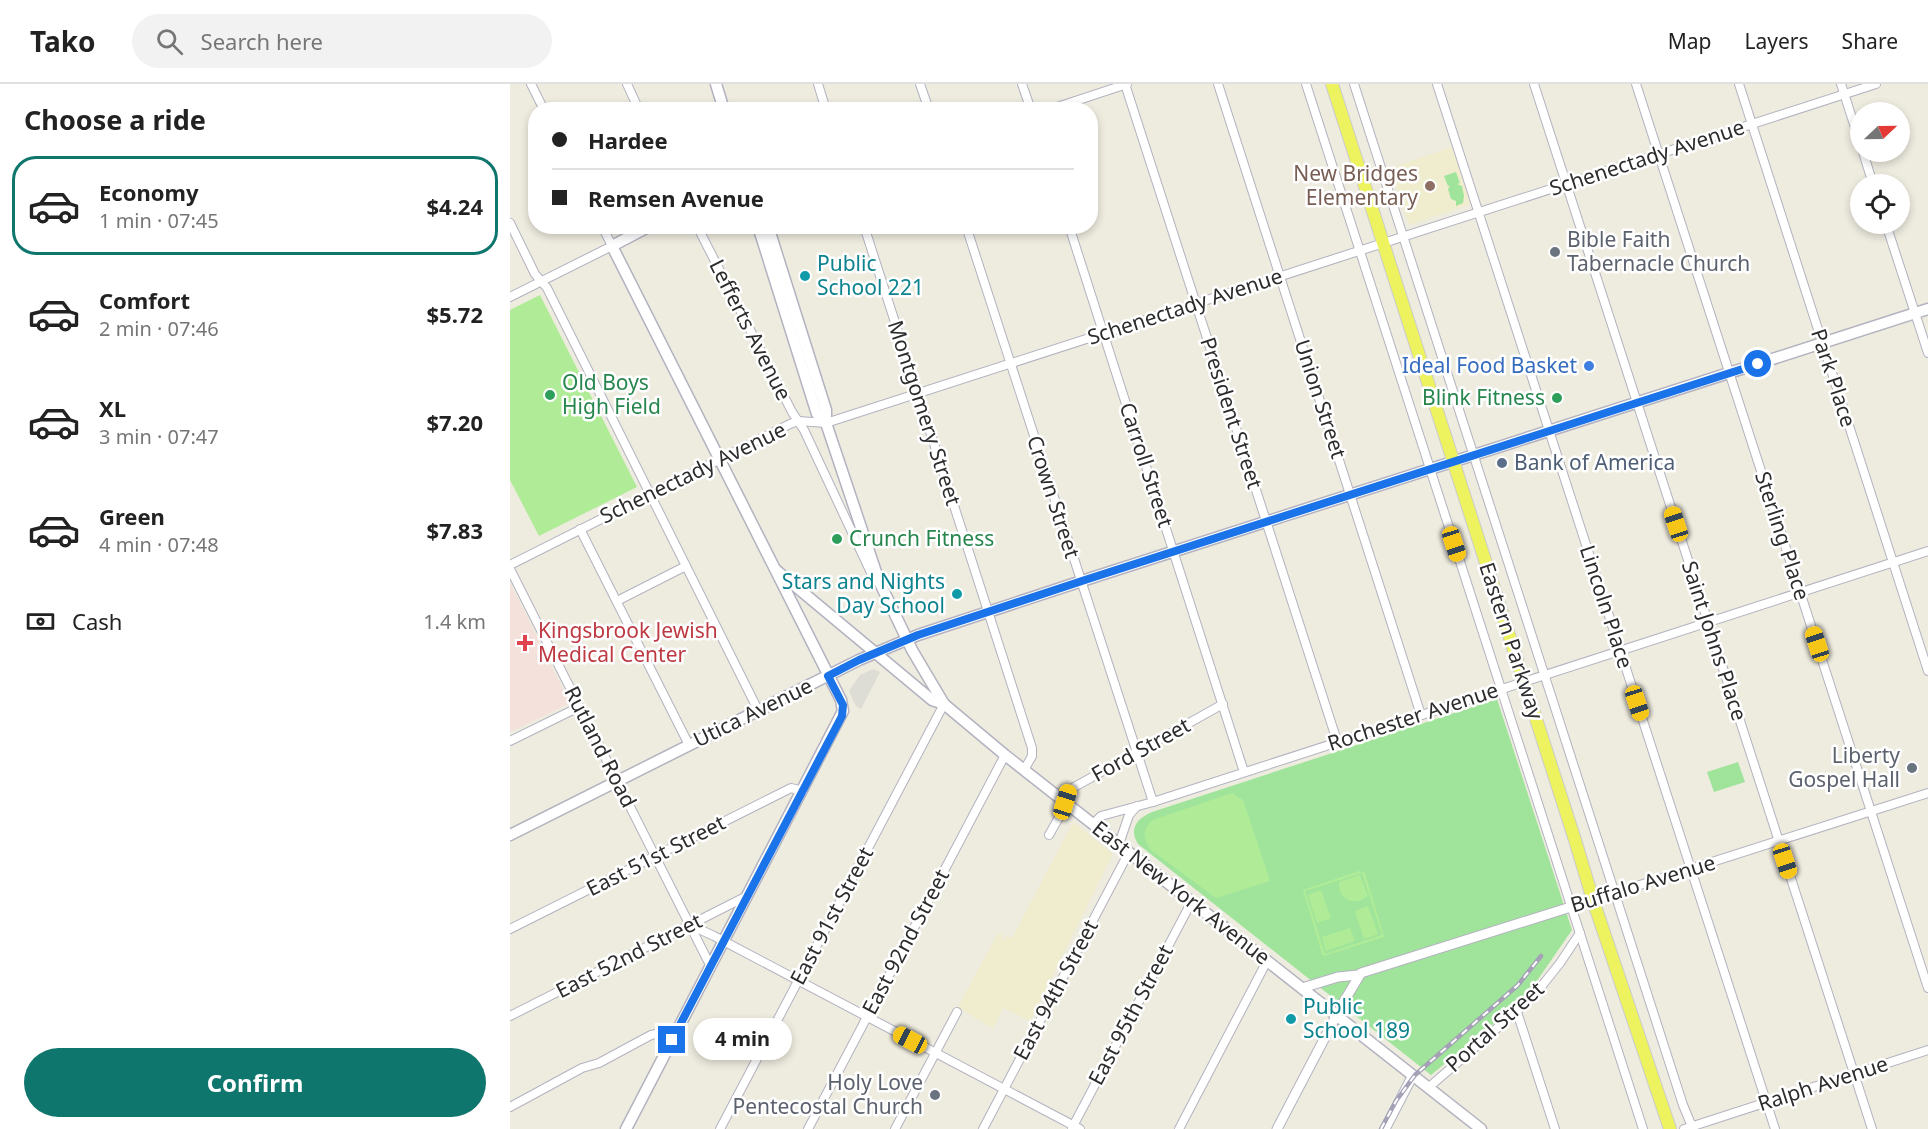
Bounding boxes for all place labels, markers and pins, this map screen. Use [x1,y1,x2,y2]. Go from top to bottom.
place label: New Bridges Elementary [1293,159,1418,211]
marker: New Bridges Elementary [1423,179,1437,193]
place label: Bible Faith Tabernacle Church [1567,225,1750,277]
marker: Bible Faith Tabernacle Church [1548,245,1562,259]
place label: Public School 221 [817,249,924,301]
marker: Public School 221 [798,269,812,283]
place label: Ideal Food Basket [1402,351,1577,379]
marker: Ideal Food Basket [1582,359,1596,373]
place label: Old Boys High Field [562,368,661,420]
place label: Blink Fitness [1422,383,1545,411]
marker: Old Boys High Field [543,388,557,402]
marker: Blink Fitness [1550,391,1564,405]
place label: Bank of America [1514,448,1675,476]
marker: Bank of America [1495,456,1509,470]
place label: Crunch Fitness [849,524,994,552]
marker: Crunch Fitness [830,532,844,546]
place label: Stars and Nights Day School [782,567,945,619]
marker: Stars and Nights Day School [950,587,964,601]
place label: Kingsbrook Jewish Medical Center [538,616,718,668]
marker: Kingsbrook Jewish Medical Center [516,634,534,652]
place label: Liberty Gospel Hall [1788,741,1900,793]
marker: Liberty Gospel Hall [1905,761,1919,775]
place label: Public School 189 [1303,992,1410,1044]
marker: Public School 189 [1284,1012,1298,1026]
place label: Holy Love Pentecostal Church [732,1068,923,1120]
marker: Holy Love Pentecostal Church [928,1088,942,1102]

